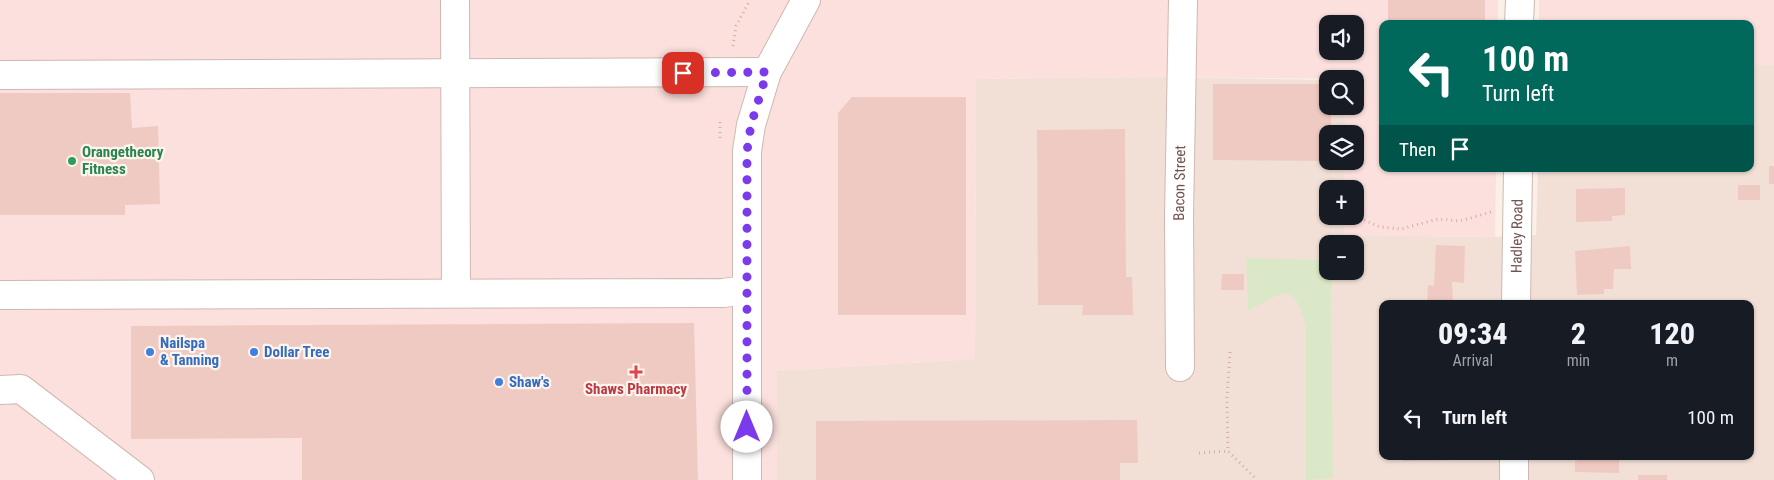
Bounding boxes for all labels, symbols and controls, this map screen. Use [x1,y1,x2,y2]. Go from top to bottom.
map controls [1319,15,1364,280]
button: sound [1319,15,1364,60]
text: 100 m [1482,39,1569,80]
icon: left [1399,40,1464,105]
pin [662,52,704,94]
icon: arrive [669,59,697,87]
button: search [1319,70,1364,115]
text: Turn left [1482,81,1554,106]
button: layers [1319,125,1364,170]
icon: arrive [1446,135,1474,163]
text: Then [1399,138,1436,161]
place label: Orangetheory Fitness [82,143,164,178]
street label: Bacon Street [1170,145,1189,221]
marker: Orangetheory Fitness [66,155,78,167]
button: + [1319,180,1364,225]
street label: Hadley Road [1507,199,1527,273]
button: − [1319,235,1364,280]
text: 09:34 [1438,316,1508,351]
text: 2 [1571,316,1586,351]
text: 120 [1649,316,1695,351]
place label: Nailspa & Tanning [160,334,219,369]
place label: Dollar Tree [264,343,329,361]
marker: Nailspa & Tanning [144,346,156,358]
marker: Dollar Tree [248,346,260,358]
text: Arrival [1452,351,1493,370]
text: min [1567,351,1590,370]
text: m [1666,351,1678,370]
marker: Shaws Pharmacy [630,366,642,378]
place label: Shaw's [509,373,550,391]
marker: Shaw's [493,376,505,388]
place label: Shaws Pharmacy [585,380,687,398]
position arrow [720,400,772,452]
icon: left [1399,404,1427,432]
text: Turn left [1442,406,1507,429]
text: 100 m [1687,406,1734,429]

